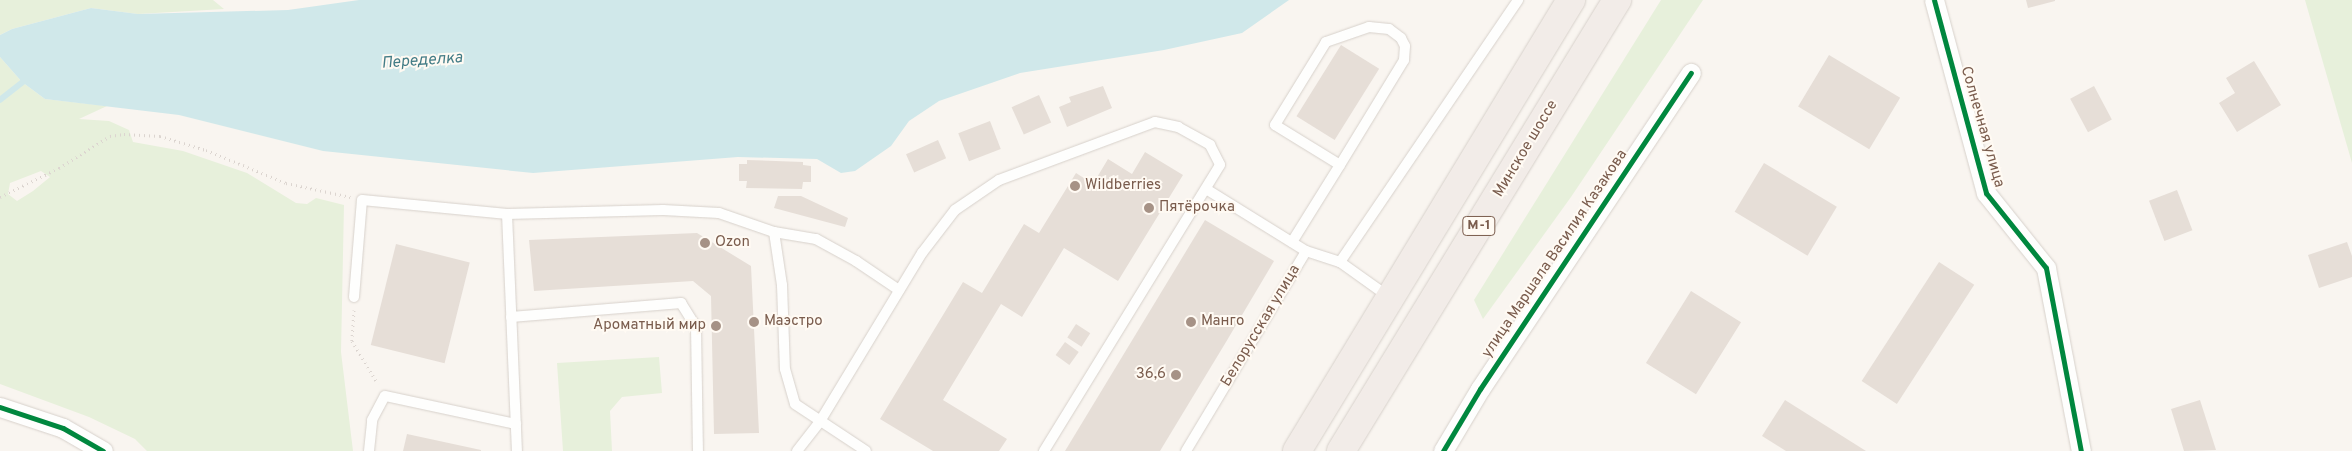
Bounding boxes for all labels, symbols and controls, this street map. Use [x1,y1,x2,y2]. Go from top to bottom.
water label: Переделка [381,49,463,73]
street label: Солнечная улица [1956,64,2008,190]
street label: Минское шоссе [1490,97,1562,201]
street label: улица Маршала Василия Казакова [1478,146,1632,362]
place label: Wildberries [1085,177,1161,195]
marker: Wildberries [1069,180,1081,192]
place label: Пятёрочка [1159,199,1235,217]
marker: Пятёрочка [1143,202,1155,214]
road number: М-1 [1462,215,1496,238]
place label: Ozon [715,234,750,252]
marker: Ozon [699,237,711,249]
street label: Белорусская улица [1218,262,1304,390]
place label: Маэстро [764,313,823,331]
place label: Манго [1201,313,1244,331]
marker: Маэстро [748,316,760,328]
marker: Манго [1185,316,1197,328]
place label: Ароматный мир [593,317,706,335]
marker: Ароматный мир [710,320,722,332]
place label: 36,6 [1136,366,1166,384]
marker: 36,6 [1170,369,1182,381]

